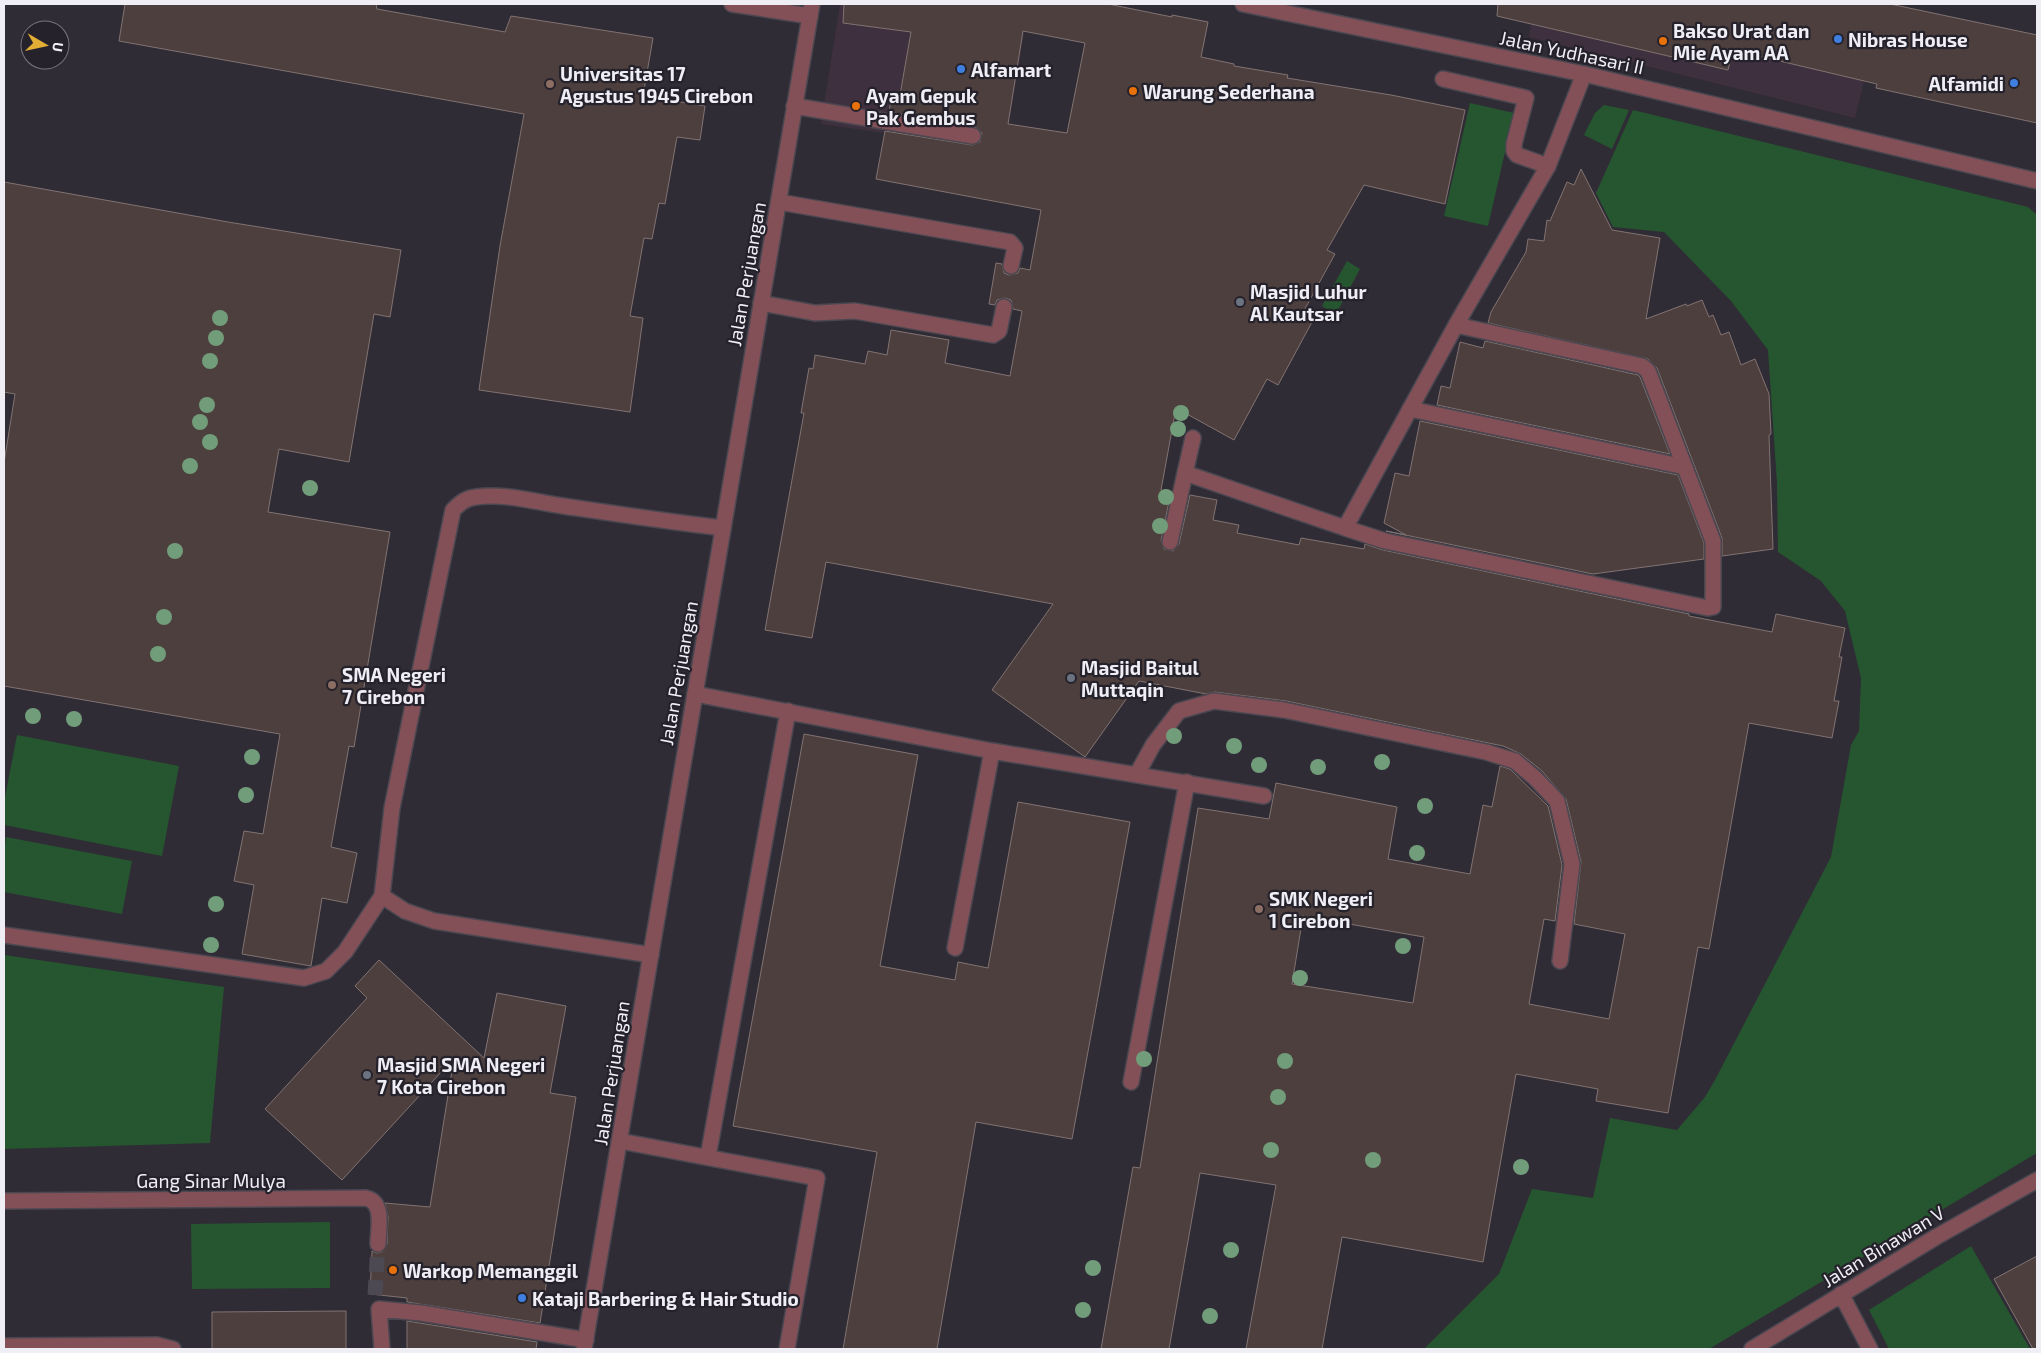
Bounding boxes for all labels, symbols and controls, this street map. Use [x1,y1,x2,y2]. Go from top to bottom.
place label: Bakso Urat dan Mie Ayam AA [1673,19,1809,65]
north arrow [20,20,70,70]
street label: Jalan Yudhasari II [1498,25,1646,79]
place label: Nibras House [1848,28,1968,51]
marker: Nibras House [1832,33,1844,45]
marker: Bakso Urat dan Mie Ayam AA [1657,35,1669,47]
text: U [49,41,67,53]
place label: Alfamart [971,58,1052,81]
place label: Universitas 17 Agustus 1945 Cirebon [560,62,753,107]
marker: Alfamart [955,63,967,75]
place label: Alfamidi [1928,72,2004,95]
marker: Alfamidi [2008,77,2020,89]
marker: Universitas 17 Agustus 1945 Cirebon [544,78,556,90]
place label: Warung Sederhana [1143,80,1315,103]
place label: Ayam Gepuk Pak Gembus [866,84,977,129]
marker: Warung Sederhana [1127,85,1139,97]
marker: Ayam Gepuk Pak Gembus [850,100,862,112]
street label: Jalan Perjuangan [722,200,770,348]
place label: Masjid Luhur Al Kautsar [1250,280,1367,325]
marker: Masjid Luhur Al Kautsar [1234,296,1246,308]
street label: Jalan Perjuangan [654,599,702,747]
place label: Masjid Baitul Muttaqin [1081,656,1200,701]
place label: SMA Negeri 7 Cirebon [342,663,446,708]
marker: Masjid Baitul Muttaqin [1065,672,1077,684]
marker: SMA Negeri 7 Cirebon [326,679,338,691]
place label: SMK Negeri 1 Cirebon [1269,887,1373,932]
marker: SMK Negeri 1 Cirebon [1253,903,1265,915]
street label: Jalan Perjuangan [588,999,634,1147]
place label: Masjid SMA Negeri 7 Kota Cirebon [377,1053,545,1098]
marker: Masjid SMA Negeri 7 Kota Cirebon [361,1069,373,1081]
street label: Gang Sinar Mulya [136,1169,286,1192]
street label: Jalan Binawan V [1818,1200,1949,1292]
place label: Warkop Memanggil [403,1259,579,1282]
marker: Warkop Memanggil [387,1264,399,1276]
place label: Kataji Barbering & Hair Studio [532,1287,799,1310]
marker: Kataji Barbering & Hair Studio [516,1292,528,1304]

